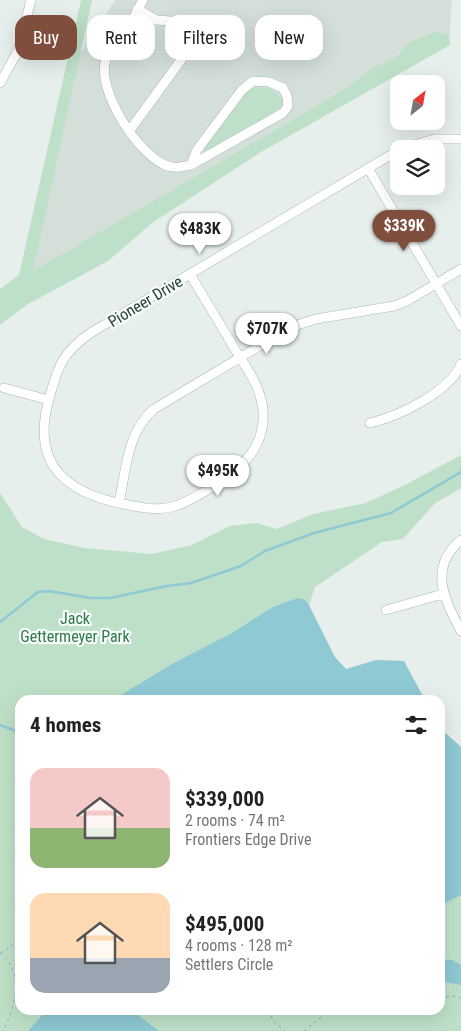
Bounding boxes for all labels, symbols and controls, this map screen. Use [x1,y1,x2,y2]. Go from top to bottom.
chip: Buy [15,15,77,60]
chip: Rent [87,15,155,60]
chip: Filters [165,15,245,60]
chip: New [255,15,323,60]
north arrow [390,75,445,130]
map controls [390,75,445,195]
button: layers [390,140,445,195]
pin: $339K [369,210,439,252]
pin: $483K [165,212,235,255]
text: $339K [383,216,425,235]
text: $483K [179,219,221,238]
street label: Pioneer Drive [104,272,186,331]
pin: $707K [232,312,302,355]
text: $707K [246,319,288,338]
pin: $495K [183,454,253,497]
text: $495K [197,461,239,480]
park label: Jack Gettermeyer Park [20,609,130,646]
icon: filters [402,711,430,739]
text: 4 homes [30,713,101,737]
text: $339,000 [185,787,264,811]
icon: home [70,788,130,848]
text: 2 rooms · 74 m² [185,811,285,830]
text: Frontiers Edge Drive [185,830,311,849]
text: $495,000 [185,912,264,936]
icon: home [70,913,130,973]
text: 4 rooms · 128 m² [185,936,293,955]
text: Settlers Circle [185,955,273,974]

